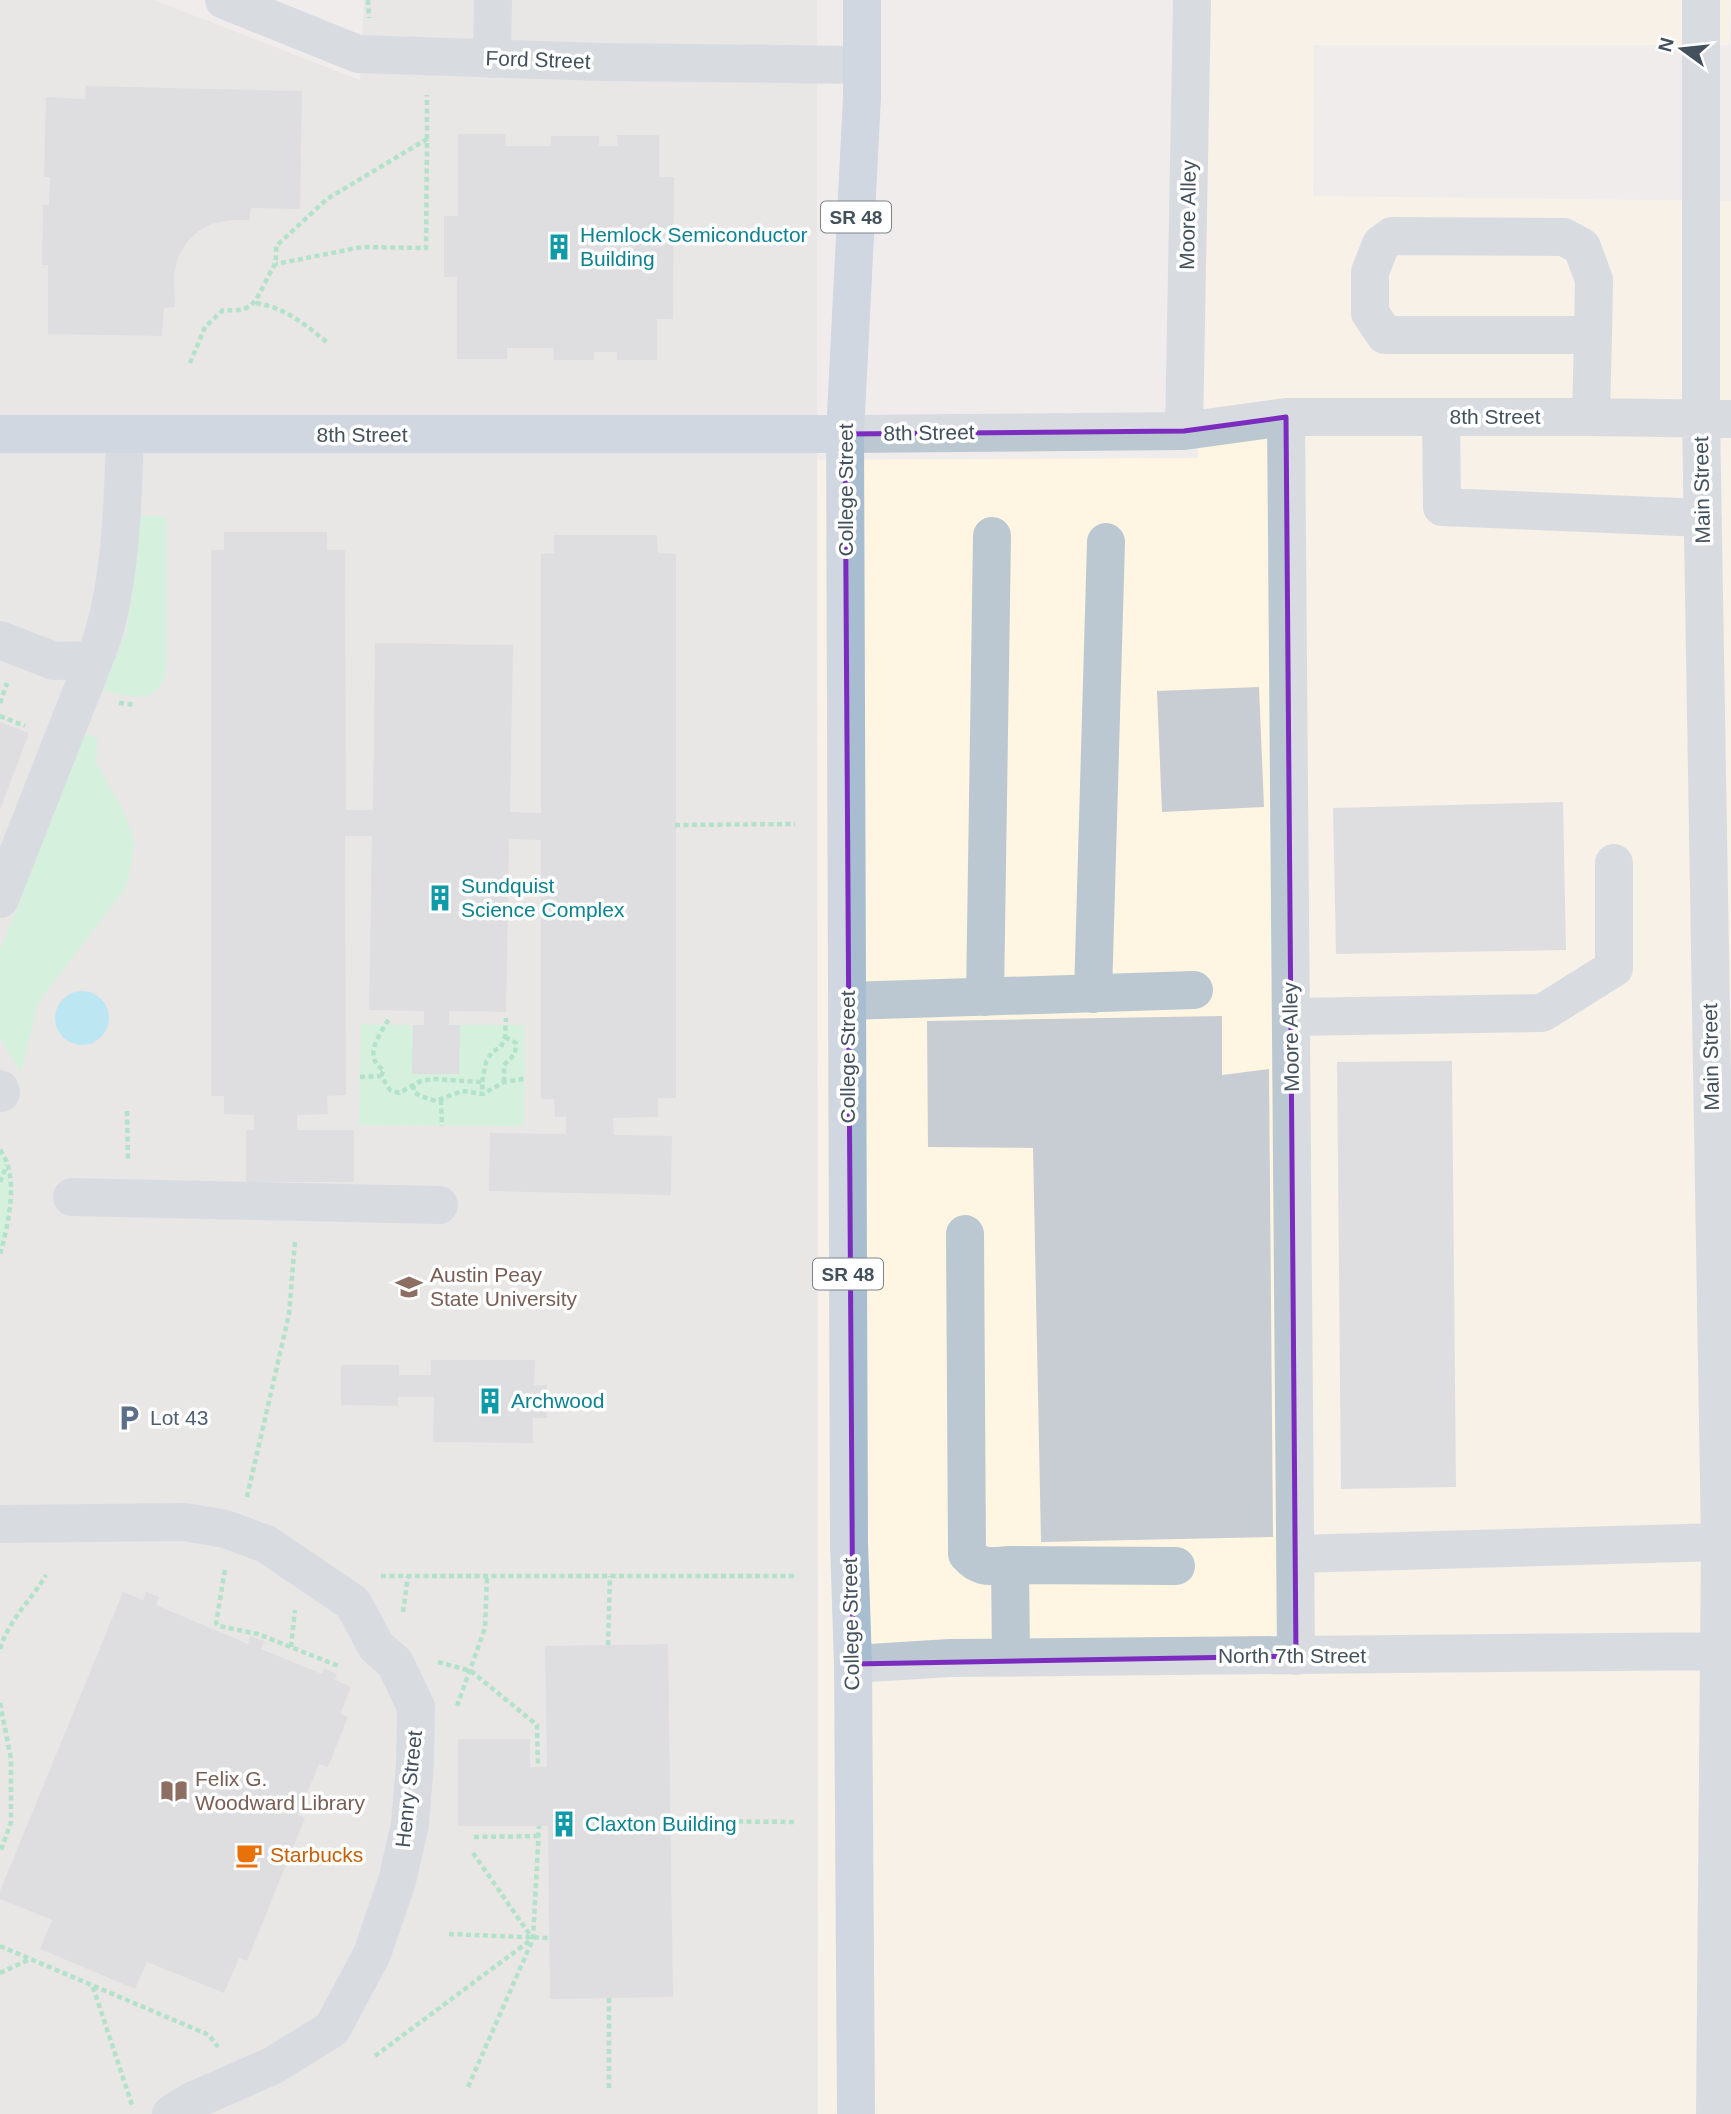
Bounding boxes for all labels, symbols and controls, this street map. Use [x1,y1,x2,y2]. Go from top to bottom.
north arrow [1647,14,1717,84]
text: N [1654,35,1678,54]
street label: Ford Street [485,46,591,73]
street label: Moore Alley [1175,159,1200,270]
road number: SR 48 [821,202,891,232]
place label: Hemlock Semiconductor Building [580,223,808,270]
building icon: Hemlock Semiconductor Building [544,232,574,262]
street label: 8th Street [1449,405,1541,428]
street label: 8th Street [883,420,975,445]
street label: 8th Street [316,423,408,446]
street label: College Street [834,423,857,557]
street label: Main Street [1689,436,1714,544]
place label: Sundquist Science Complex [461,874,625,921]
building icon: Sundquist Science Complex [425,883,455,913]
street label: Moore Alley [1278,981,1303,1092]
street label: College Street [836,990,859,1124]
street label: Main Street [1698,1003,1723,1111]
road number: SR 48 [813,1258,883,1290]
place label: Austin Peay State University [430,1263,578,1310]
school or university icon: Austin Peay State University [394,1272,424,1302]
building icon: Archwood [475,1386,505,1416]
place label: Archwood [511,1389,604,1412]
parking icon: Lot 43 [114,1403,144,1433]
place label: Lot 43 [150,1406,208,1429]
street label: College Street [838,1557,863,1691]
street label: North 7th Street [1218,1644,1366,1667]
street label: Henry Street [391,1729,426,1849]
place label: Felix G. Woodward Library [195,1767,366,1814]
library icon: Felix G. Woodward Library [159,1776,189,1806]
building icon: Claxton Building [549,1809,579,1839]
place label: Claxton Building [585,1812,737,1835]
cafe icon: Starbucks [234,1840,264,1870]
place label: Starbucks [270,1843,363,1866]

